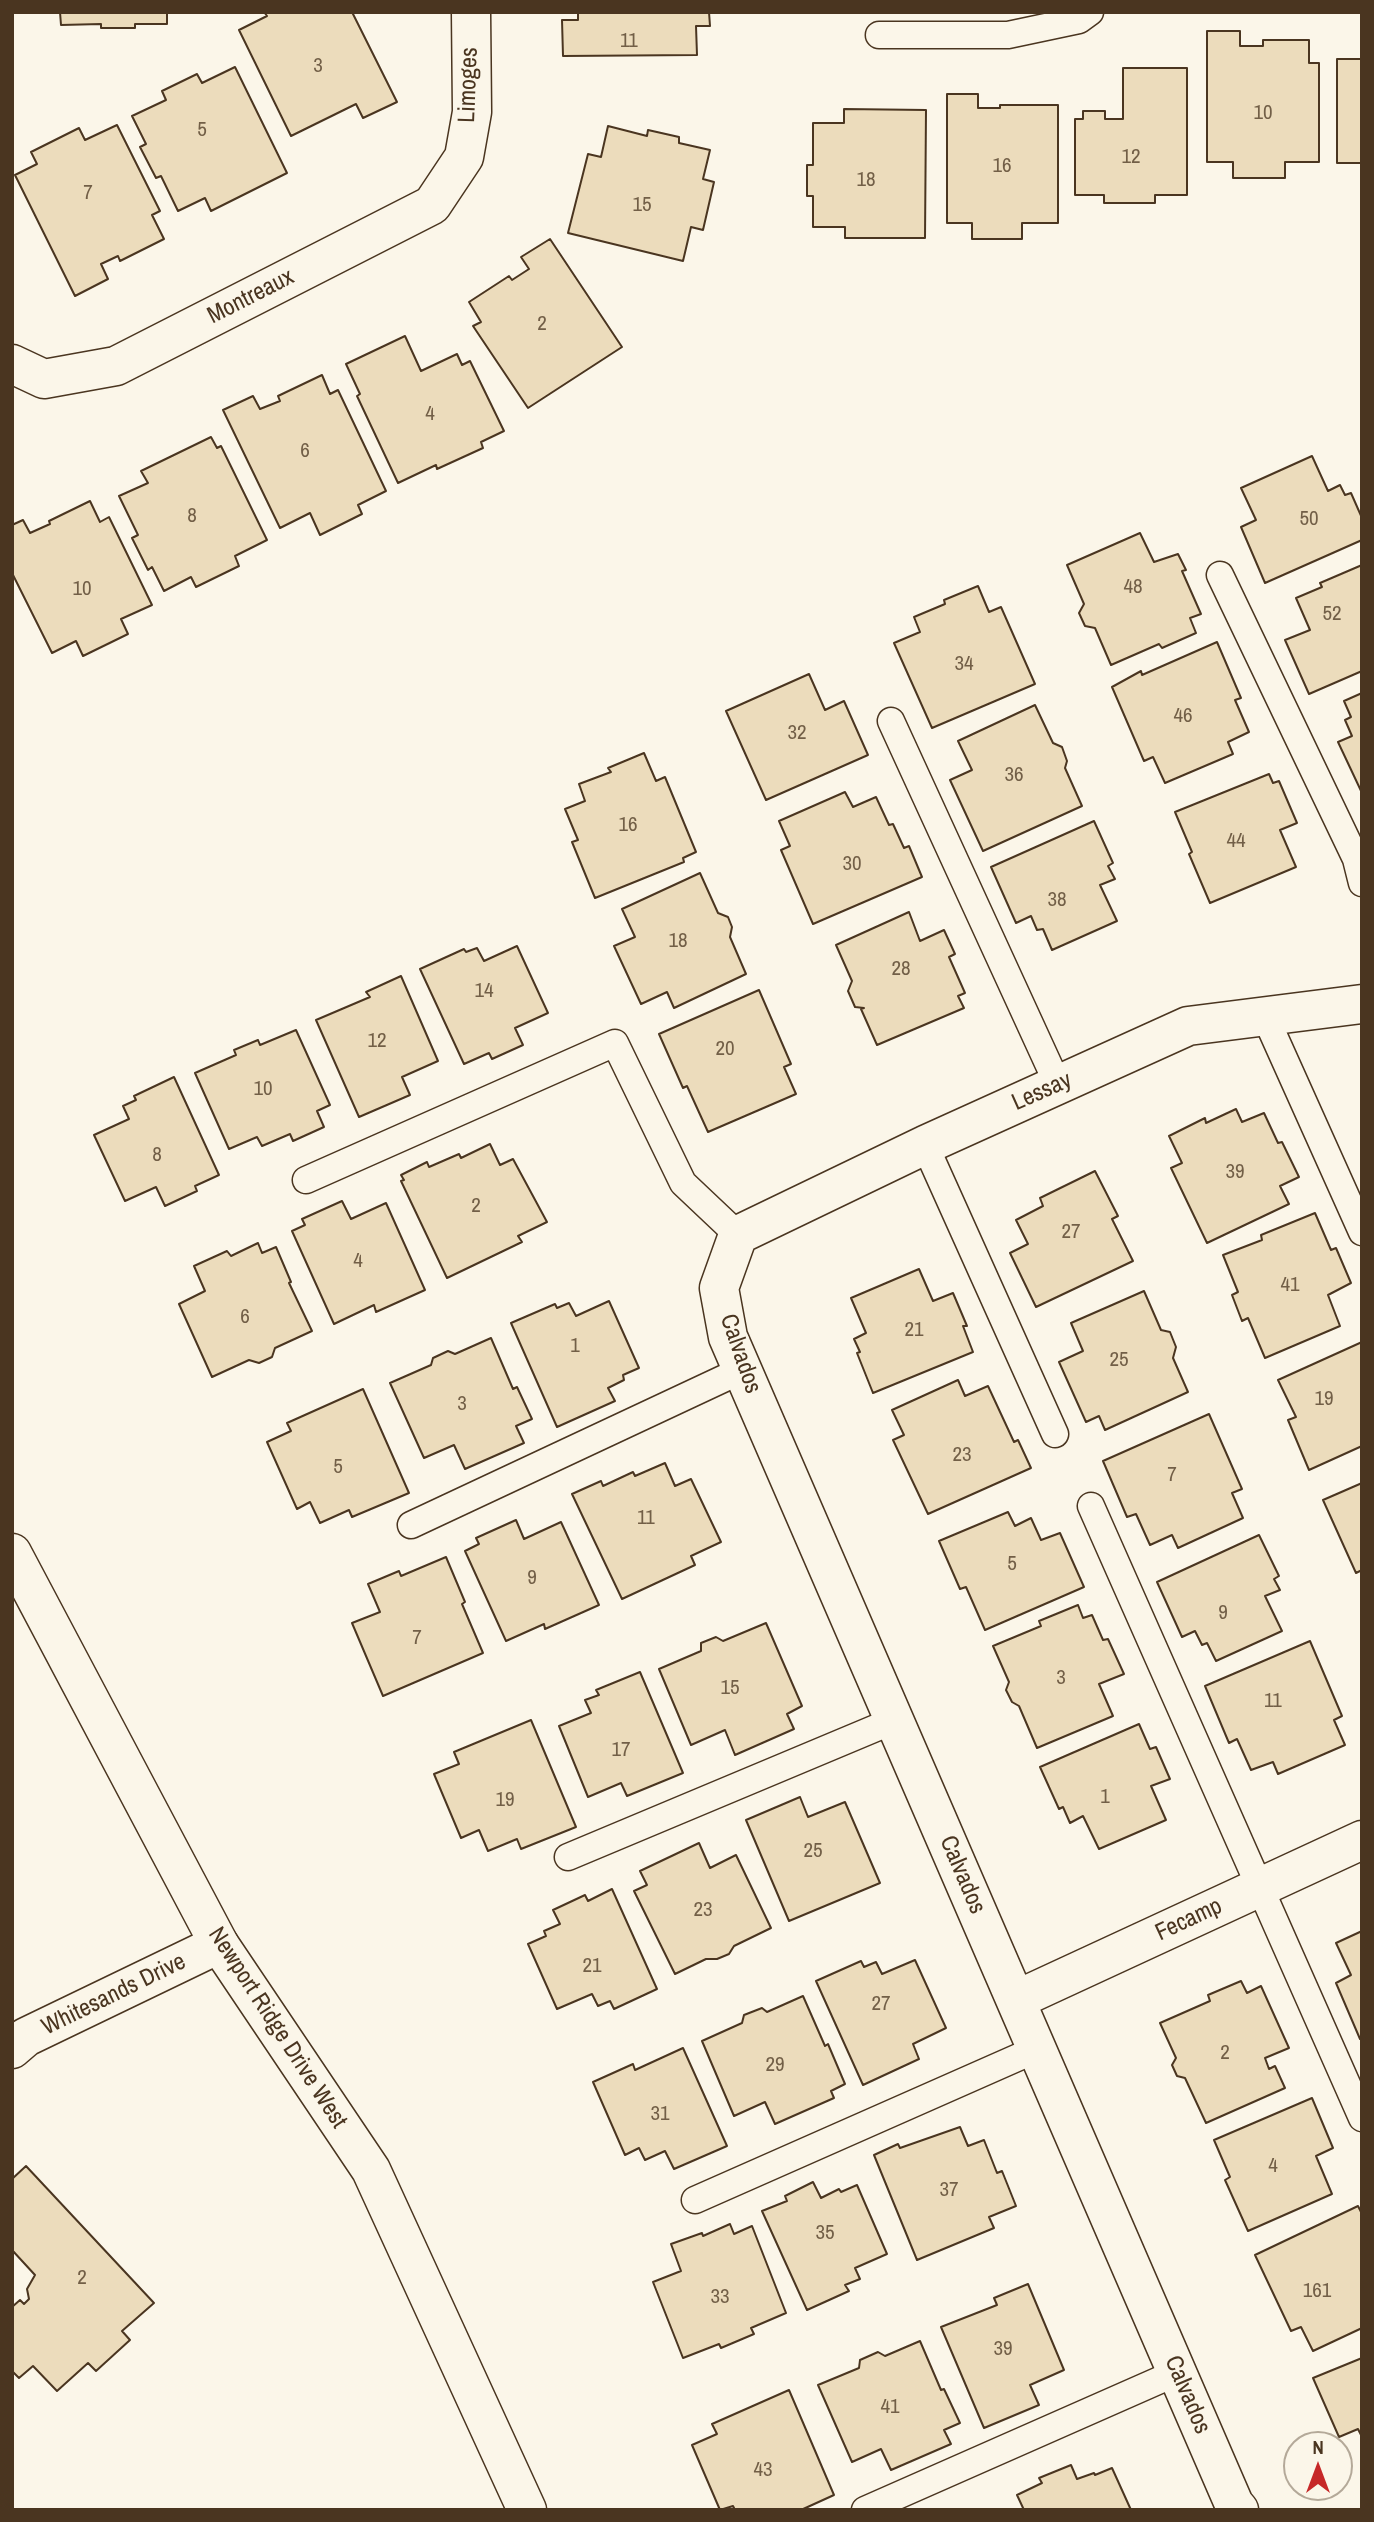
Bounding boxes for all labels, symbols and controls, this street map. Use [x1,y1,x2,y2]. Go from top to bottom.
house number: 11 [620,28,638,54]
street label: Limoges [453,47,485,123]
house number: 3 [313,53,323,79]
house number: 10 [1253,100,1273,126]
house number: 5 [197,117,207,143]
house number: 12 [1121,144,1141,170]
house number: 16 [992,153,1012,179]
house number: 18 [856,167,876,193]
house number: 7 [83,180,93,206]
house number: 15 [632,192,652,218]
street label: Montreaux [203,263,299,331]
house number: 2 [537,311,547,337]
house number: 4 [425,401,435,427]
house number: 6 [300,438,310,464]
house number: 8 [187,503,197,529]
house number: 50 [1299,506,1319,532]
house number: 48 [1123,574,1143,600]
house number: 10 [72,576,92,602]
house number: 52 [1322,601,1342,627]
house number: 34 [954,651,974,677]
house number: 46 [1173,703,1193,729]
house number: 32 [787,720,807,746]
house number: 36 [1004,762,1024,788]
house number: 16 [618,812,638,838]
house number: 44 [1226,828,1246,854]
house number: 30 [842,851,862,877]
house number: 38 [1047,887,1067,913]
house number: 18 [668,928,688,954]
house number: 28 [891,956,911,982]
house number: 14 [474,978,494,1004]
house number: 12 [367,1028,387,1054]
house number: 20 [715,1036,735,1062]
street label: Lessay [1008,1066,1076,1118]
house number: 10 [253,1076,273,1102]
house number: 8 [152,1142,162,1168]
house number: 39 [1225,1159,1245,1185]
house number: 2 [471,1193,481,1219]
house number: 27 [1061,1219,1081,1245]
house number: 4 [353,1248,363,1274]
house number: 41 [1280,1272,1300,1298]
house number: 6 [240,1304,250,1330]
street label: Calvados [713,1311,767,1397]
house number: 21 [904,1317,924,1343]
house number: 1 [570,1333,580,1359]
house number: 25 [1109,1347,1129,1373]
house number: 19 [1314,1386,1334,1412]
house number: 3 [457,1391,467,1417]
house number: 23 [952,1442,972,1468]
house number: 5 [333,1454,343,1480]
house number: 7 [1167,1462,1177,1488]
house number: 11 [637,1505,655,1531]
house number: 5 [1007,1551,1017,1577]
house number: 9 [527,1565,537,1591]
house number: 9 [1218,1600,1228,1626]
house number: 7 [412,1625,422,1651]
house number: 3 [1056,1665,1066,1691]
house number: 15 [720,1675,740,1701]
house number: 11 [1264,1688,1282,1714]
house number: 17 [611,1737,631,1763]
house number: 1 [1100,1784,1110,1810]
house number: 19 [495,1787,515,1813]
street label: Calvados [933,1832,991,1918]
house number: 25 [803,1838,823,1864]
street label: Fecamp [1151,1892,1227,1948]
house number: 23 [693,1897,713,1923]
street label: Newport Ridge Drive West [201,1922,353,2134]
street label: Whitesands Drive [37,1948,191,2042]
house number: 21 [582,1953,602,1979]
house number: 27 [871,1991,891,2017]
house number: 2 [1220,2040,1230,2066]
house number: 29 [765,2052,785,2078]
house number: 31 [650,2101,670,2127]
house number: 4 [1268,2153,1278,2179]
house number: 37 [939,2177,959,2203]
house number: 35 [815,2220,835,2246]
house number: 2 [77,2265,87,2291]
house number: 161 [1303,2278,1331,2304]
house number: 33 [710,2284,730,2310]
house number: 39 [993,2336,1013,2362]
street label: Calvados [1158,2352,1216,2438]
house number: 41 [880,2394,900,2420]
north arrow [1283,2431,1353,2501]
text: N [1312,2434,1324,2460]
house number: 43 [753,2457,773,2483]

